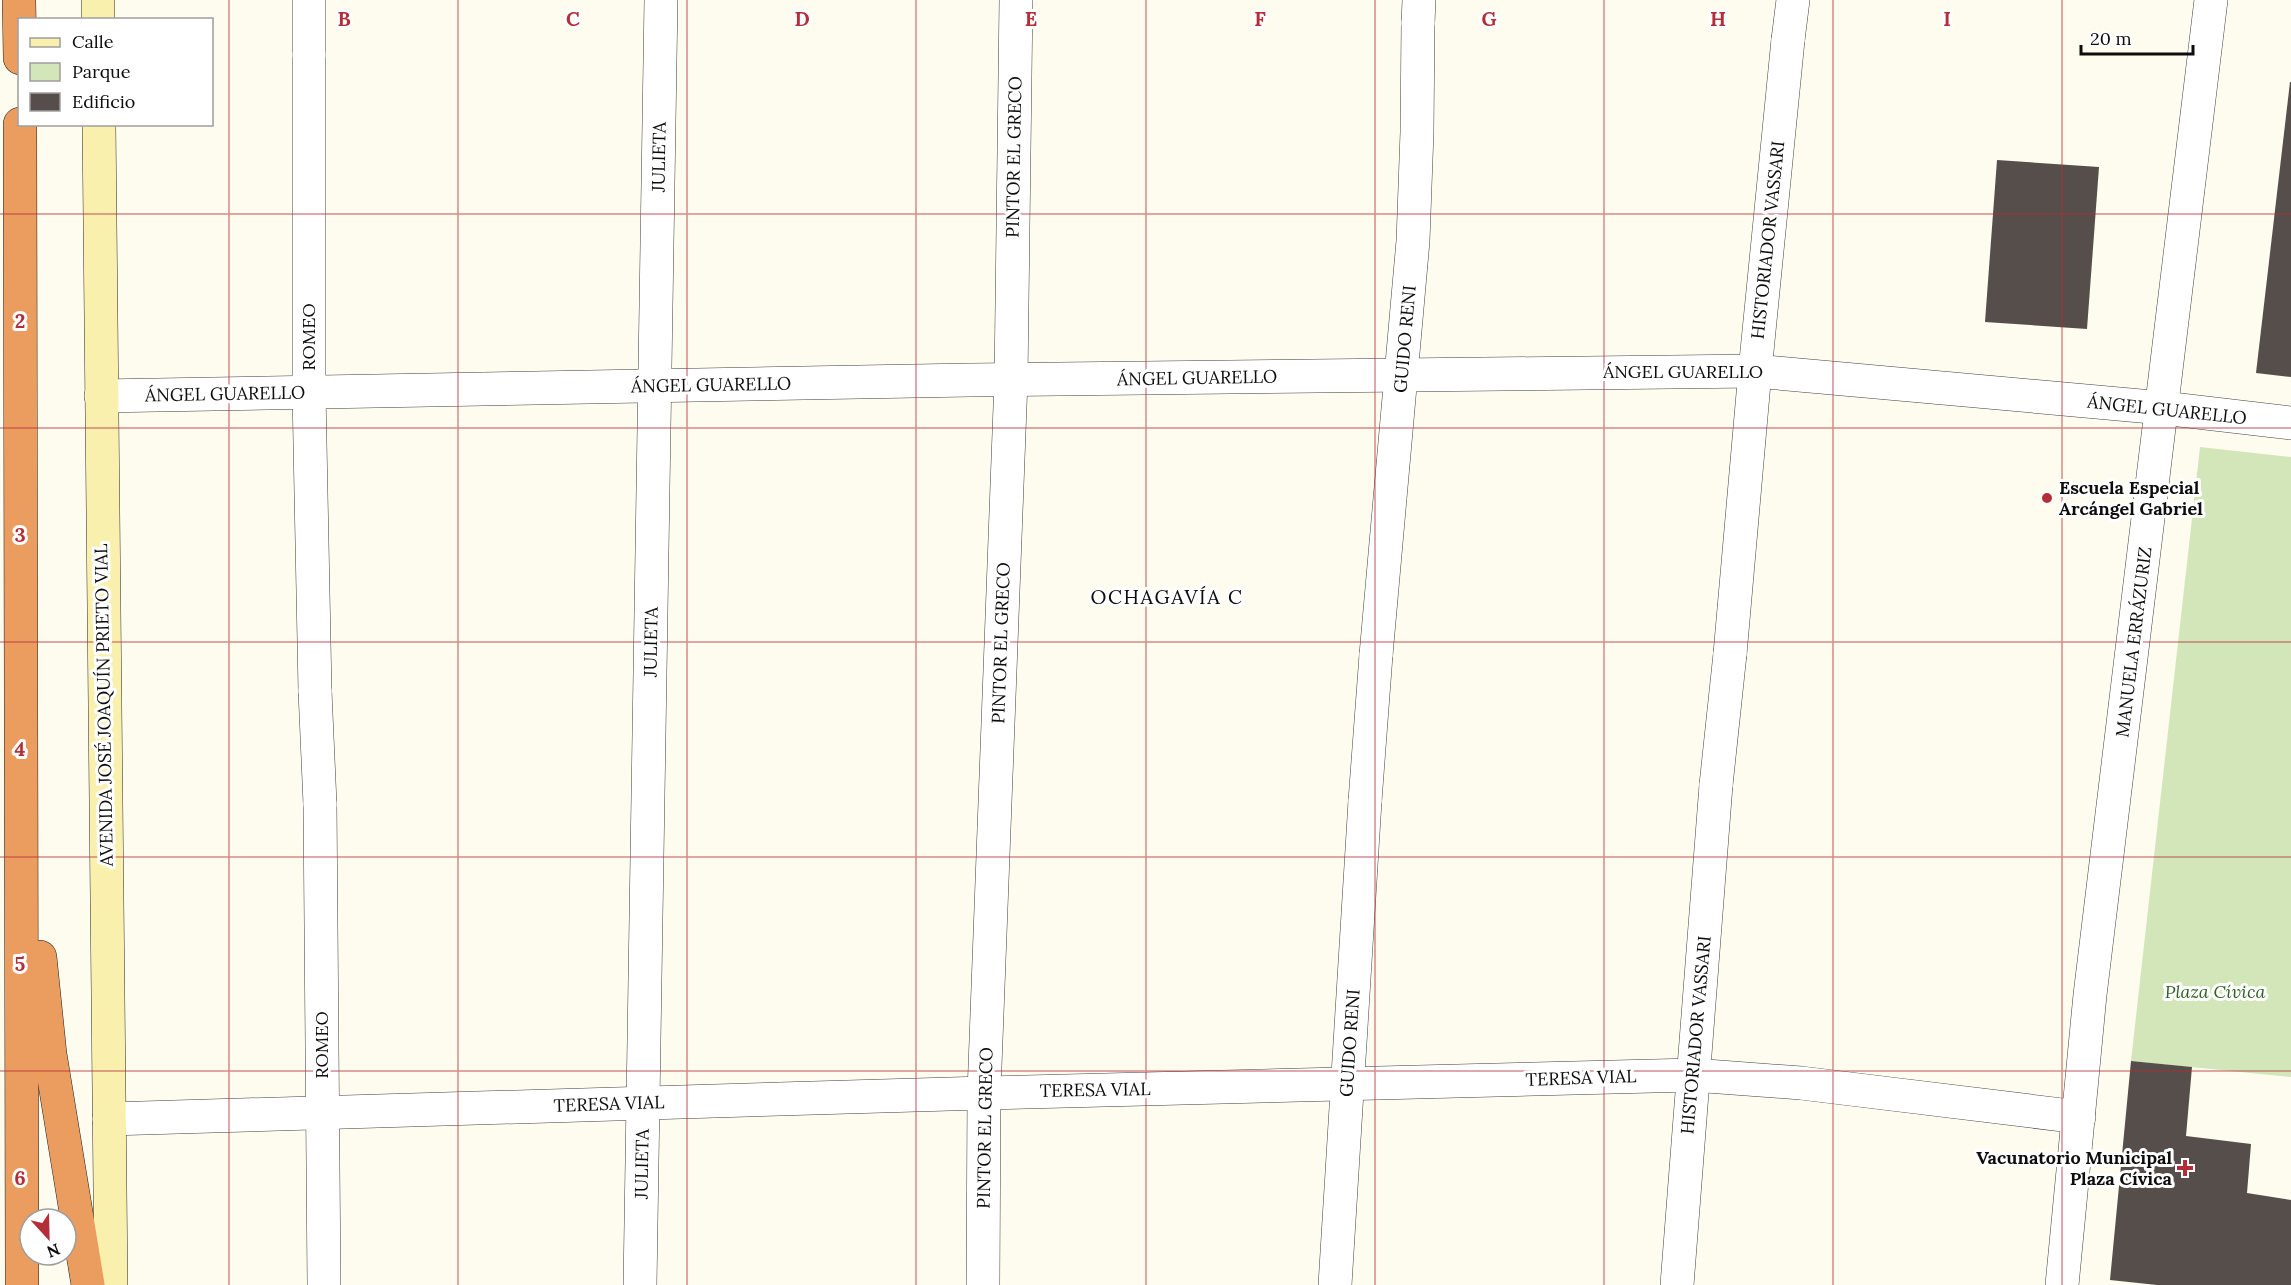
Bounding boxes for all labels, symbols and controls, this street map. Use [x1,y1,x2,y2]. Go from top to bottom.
text: B [337,6,351,31]
text: C [566,6,580,31]
text: D [794,6,810,31]
text: E [1025,6,1037,31]
text: F [1254,6,1266,31]
text: G [1481,6,1497,31]
text: H [1710,6,1726,31]
text: I [1943,6,1951,31]
legend [18,18,213,126]
scale bar [2081,18,2194,56]
text: 20 m [2090,27,2132,50]
text: Calle [72,30,114,53]
text: Parque [72,60,131,83]
street label: PINTOR EL GRECO [1001,76,1026,238]
text: Edificio [72,90,135,113]
street label: JULIETA [646,121,671,193]
street label: HISTORIADOR VASSARI [1746,140,1789,340]
street label: GUIDO RENI [1388,284,1421,394]
street label: ROMEO [297,303,320,371]
text: 2 [15,308,25,333]
street label: ÁNGEL GUARELLO [1602,360,1763,383]
street label: ÁNGEL GUARELLO [1116,365,1277,390]
street label: ÁNGEL GUARELLO [630,372,791,397]
street label: ÁNGEL GUARELLO [144,381,305,406]
street label: ÁNGEL GUARELLO [2085,390,2248,429]
place label: Escuela Especial Arcángel Gabriel [2059,476,2203,520]
marker: Escuela Especial Arcángel Gabriel [2040,491,2054,505]
text: 3 [14,522,26,547]
street label: AVENIDA JOSÉ JOAQUÍN PRIETO VIAL [89,543,118,868]
street label: MANUELA ERRÁZURIZ [2110,545,2157,739]
street label: PINTOR EL GRECO [986,562,1015,724]
district label: OCHAGAVÍA C [1091,584,1243,609]
street label: JULIETA [638,606,663,678]
text: 4 [15,736,26,761]
street label: HISTORIADOR VASSARI [1675,935,1716,1135]
text: 5 [15,951,26,976]
park label: Plaza Cívica [2165,980,2265,1003]
street label: GUIDO RENI [1334,988,1365,1098]
street label: ROMEO [310,1011,333,1079]
street label: PINTOR EL GRECO [972,1047,997,1209]
street label: TERESA VIAL [1525,1064,1637,1091]
street label: TERESA VIAL [1039,1077,1151,1102]
street label: TERESA VIAL [553,1090,665,1117]
street label: JULIETA [629,1128,654,1200]
place label: Vacunatorio Municipal Plaza Cívica [1976,1146,2173,1190]
marker: Vacunatorio Municipal Plaza Cívica [2176,1159,2194,1177]
text: 6 [14,1165,26,1190]
north arrow [18,1207,78,1267]
text: N [44,1239,63,1262]

